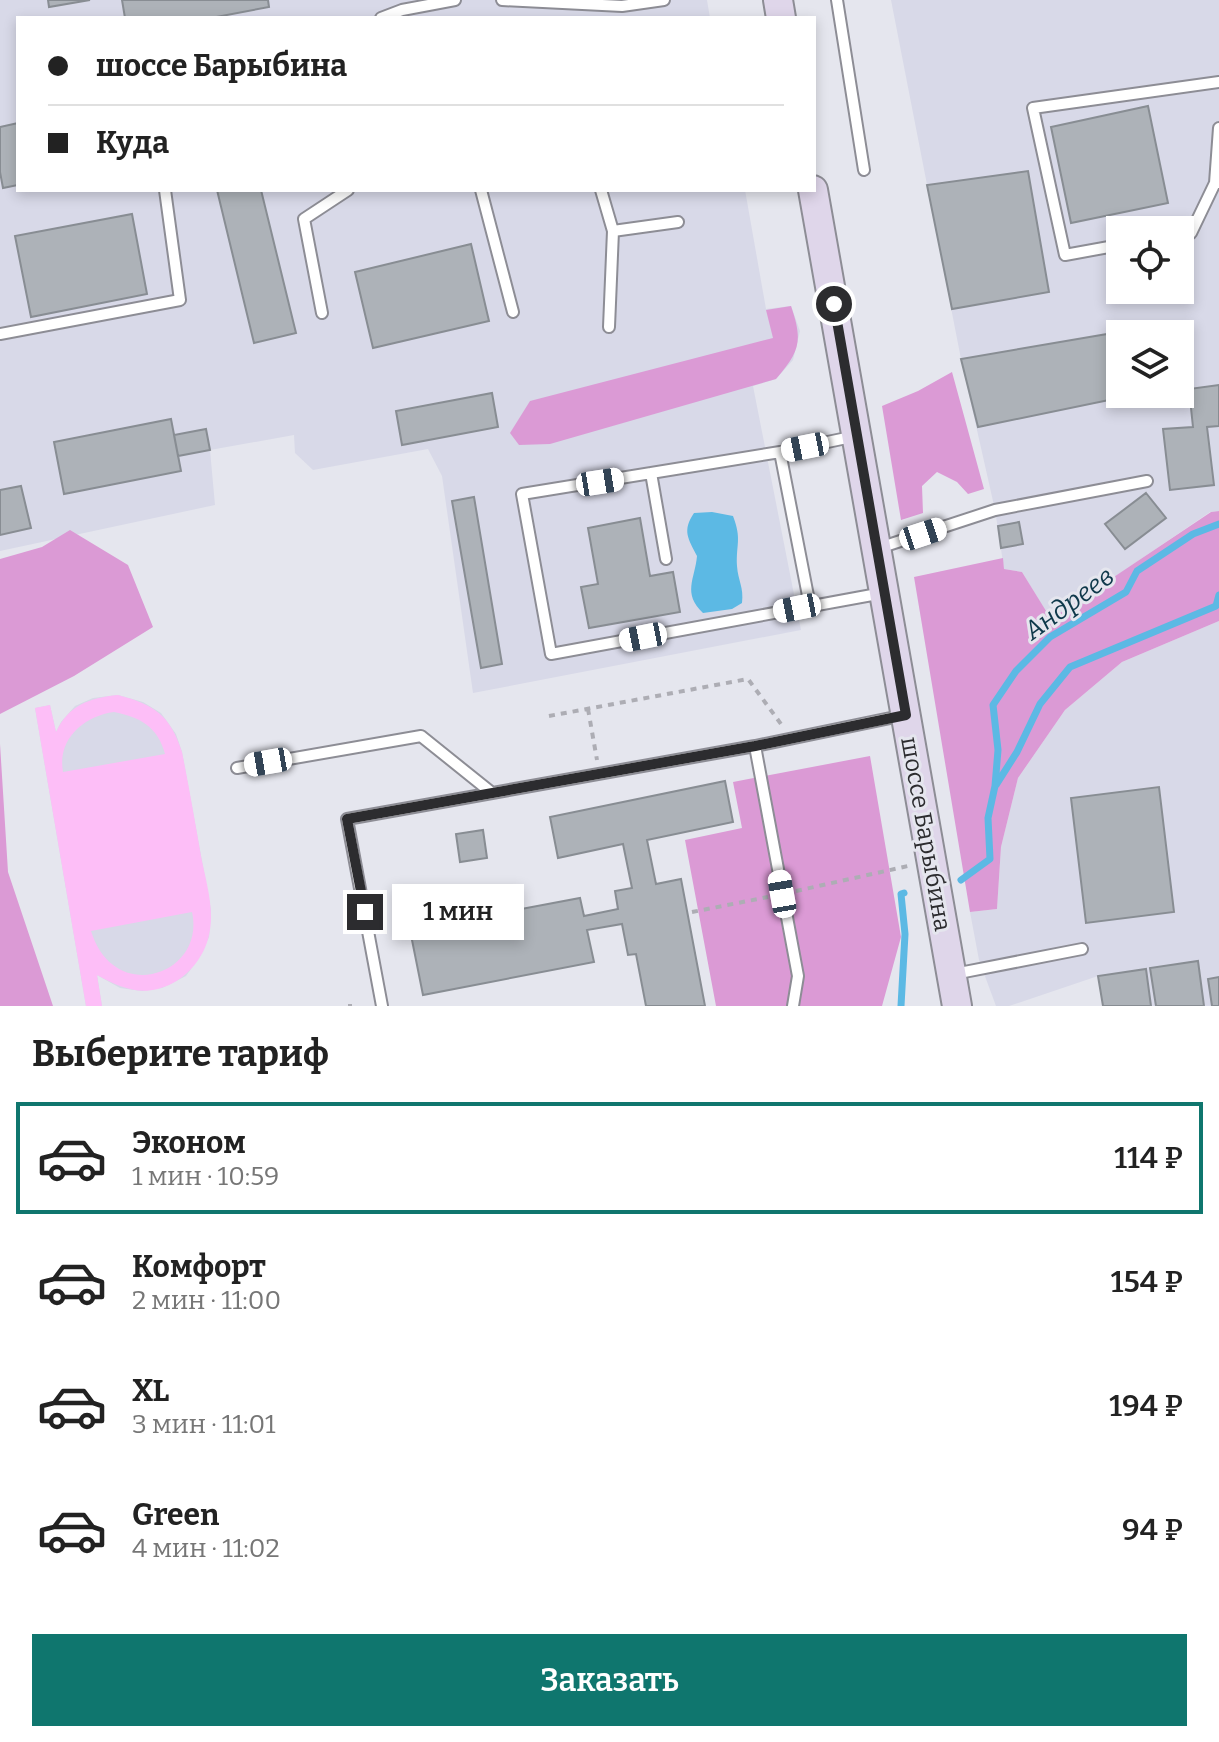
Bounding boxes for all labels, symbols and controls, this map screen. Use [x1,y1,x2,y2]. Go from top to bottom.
text: шоссе Барыбина [96,48,347,84]
text: Куда [96,125,169,161]
map controls [1106,216,1194,408]
button: locate [1106,216,1194,304]
route start [816,286,852,322]
button: layers [1106,320,1194,408]
car [779,431,831,463]
car [574,466,626,498]
car [896,515,950,553]
water label: Андреев [1017,560,1120,647]
car [771,592,823,624]
car [617,621,669,653]
street label: шоссе Барыбина [895,735,957,933]
car [242,746,294,778]
car [766,868,798,920]
callout: 1 мин [393,884,525,940]
route end [347,894,383,930]
text: 1 мин [423,896,493,927]
text: Выберите тариф [32,1032,329,1076]
icon: car [36,1122,108,1194]
text: Эконом [132,1125,246,1161]
text: 114 ₽ [1114,1140,1183,1176]
text: 1 мин · 10:59 [132,1161,279,1192]
icon: car [36,1246,108,1318]
text: Комфорт [132,1249,266,1285]
text: 154 ₽ [1111,1264,1183,1300]
text: 2 мин · 11:00 [132,1285,281,1316]
icon: car [36,1370,108,1442]
text: XL [132,1373,169,1409]
text: 194 ₽ [1109,1388,1183,1424]
text: 3 мин · 11:01 [132,1409,276,1440]
icon: car [36,1494,108,1566]
text: Green [132,1497,219,1533]
text: 94 ₽ [1122,1512,1183,1548]
text: 4 мин · 11:02 [132,1533,280,1564]
button: Заказать [32,1634,1187,1726]

